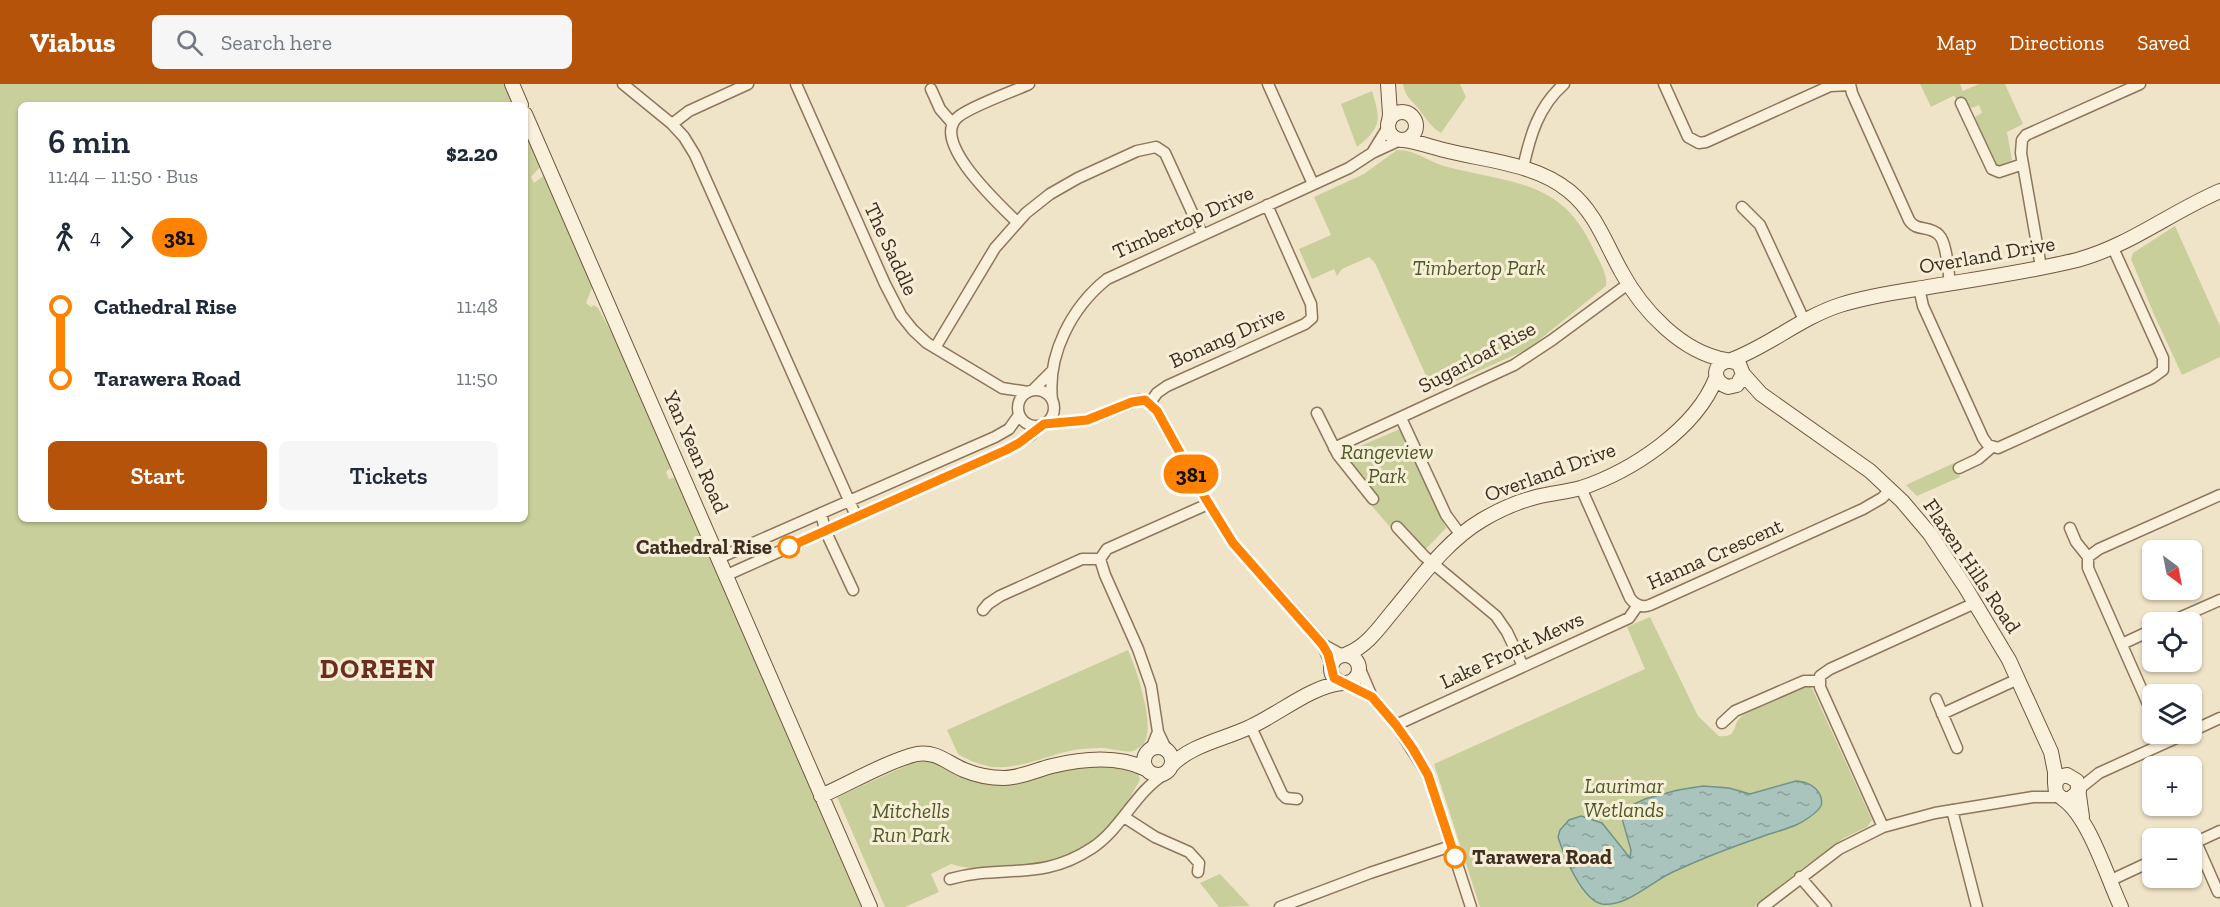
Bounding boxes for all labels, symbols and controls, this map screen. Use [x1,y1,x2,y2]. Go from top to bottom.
search box [152,15,572,69]
text: Viabus [30,26,116,59]
icon: search [173,26,206,59]
text: Search here [221,29,332,56]
text: Map [1937,30,1977,55]
text: Directions [2010,30,2104,55]
text: Saved [2137,30,2190,55]
text: 6 min [48,122,130,161]
text: $2.20 [446,140,498,167]
text: 11:44 – 11:50 · Bus [48,164,198,188]
street label: Timbertop Drive [1109,179,1257,264]
street label: The Saddle [859,199,924,299]
icon: walk [48,221,81,254]
icon: forward [110,221,143,254]
text: 4 [90,225,101,249]
text: 381 [164,225,195,250]
street label: Overland Drive [1917,230,2057,279]
park label: Timbertop Park [1412,255,1546,280]
text: Cathedral Rise [94,293,237,320]
text: 11:48 [457,294,498,318]
street label: Bonang Drive [1165,300,1288,373]
street label: Sugarloaf Rise [1414,315,1540,398]
text: Tarawera Road [94,365,241,392]
text: 11:50 [456,366,498,390]
street label: Yan Yean Road [658,386,735,517]
street label: Overland Drive [1481,436,1619,507]
park label: Rangeview Park [1341,439,1433,488]
button: Start [48,441,267,510]
button: Tickets [279,441,498,510]
line badge: 381 [1156,454,1226,494]
text: 381 [1176,462,1207,487]
street label: Flaxen Hills Road [1918,494,2027,638]
street label: Hanna Crescent [1643,512,1787,595]
place label: Cathedral Rise [636,534,772,559]
marker: Cathedral Rise [778,536,800,558]
north arrow [2142,540,2202,600]
map controls [2142,540,2202,888]
street label: Lake Front Mews [1436,605,1588,694]
button: locate [2142,612,2202,672]
district label: DOREEN [320,653,436,685]
button: layers [2142,684,2202,744]
button: + [2142,756,2202,816]
park label: Laurimar Wetlands [1584,773,1665,822]
park label: Mitchells Run Park [872,798,950,847]
button: − [2142,828,2202,888]
place label: Tarawera Road [1472,844,1612,869]
marker: Tarawera Road [1444,846,1466,868]

